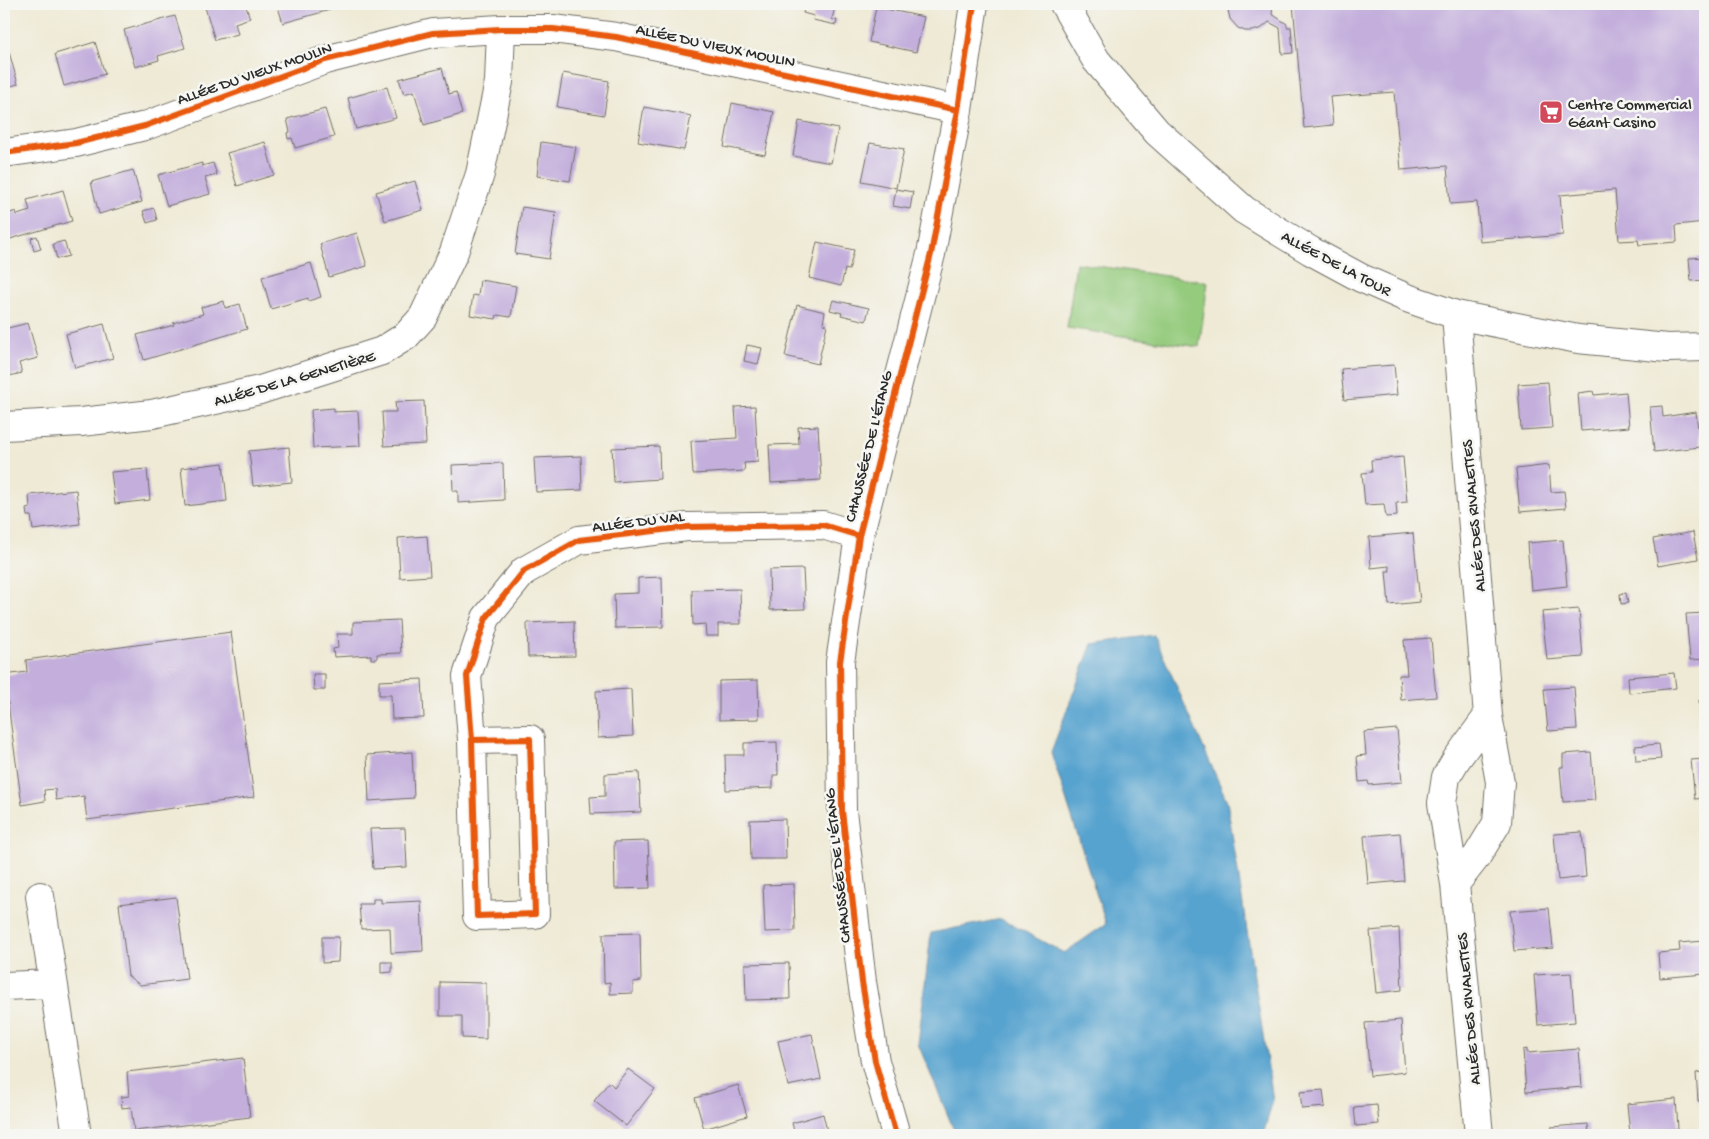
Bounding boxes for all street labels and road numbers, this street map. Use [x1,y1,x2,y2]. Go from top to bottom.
street label: ALLÉE DU VIEUX MOULIN [634,21,797,74]
street label: ALLÉE DU VIEUX MOULIN [175,40,335,111]
street label: ALLÉE DE LA TOUR [1277,228,1394,302]
street label: ALLÉE DE LA GENETIÈRE [212,348,379,413]
street label: CHAUSSÉE DE L'ÉTANG [842,368,899,524]
street label: ALLÉE DES RIVALETTES [1459,438,1492,593]
street label: ALLÉE DU VAL [591,508,687,539]
street label: CHAUSSÉE DE L'ÉTANG [822,787,857,944]
street label: ALLÉE DES RIVALETTES [1454,931,1487,1086]

